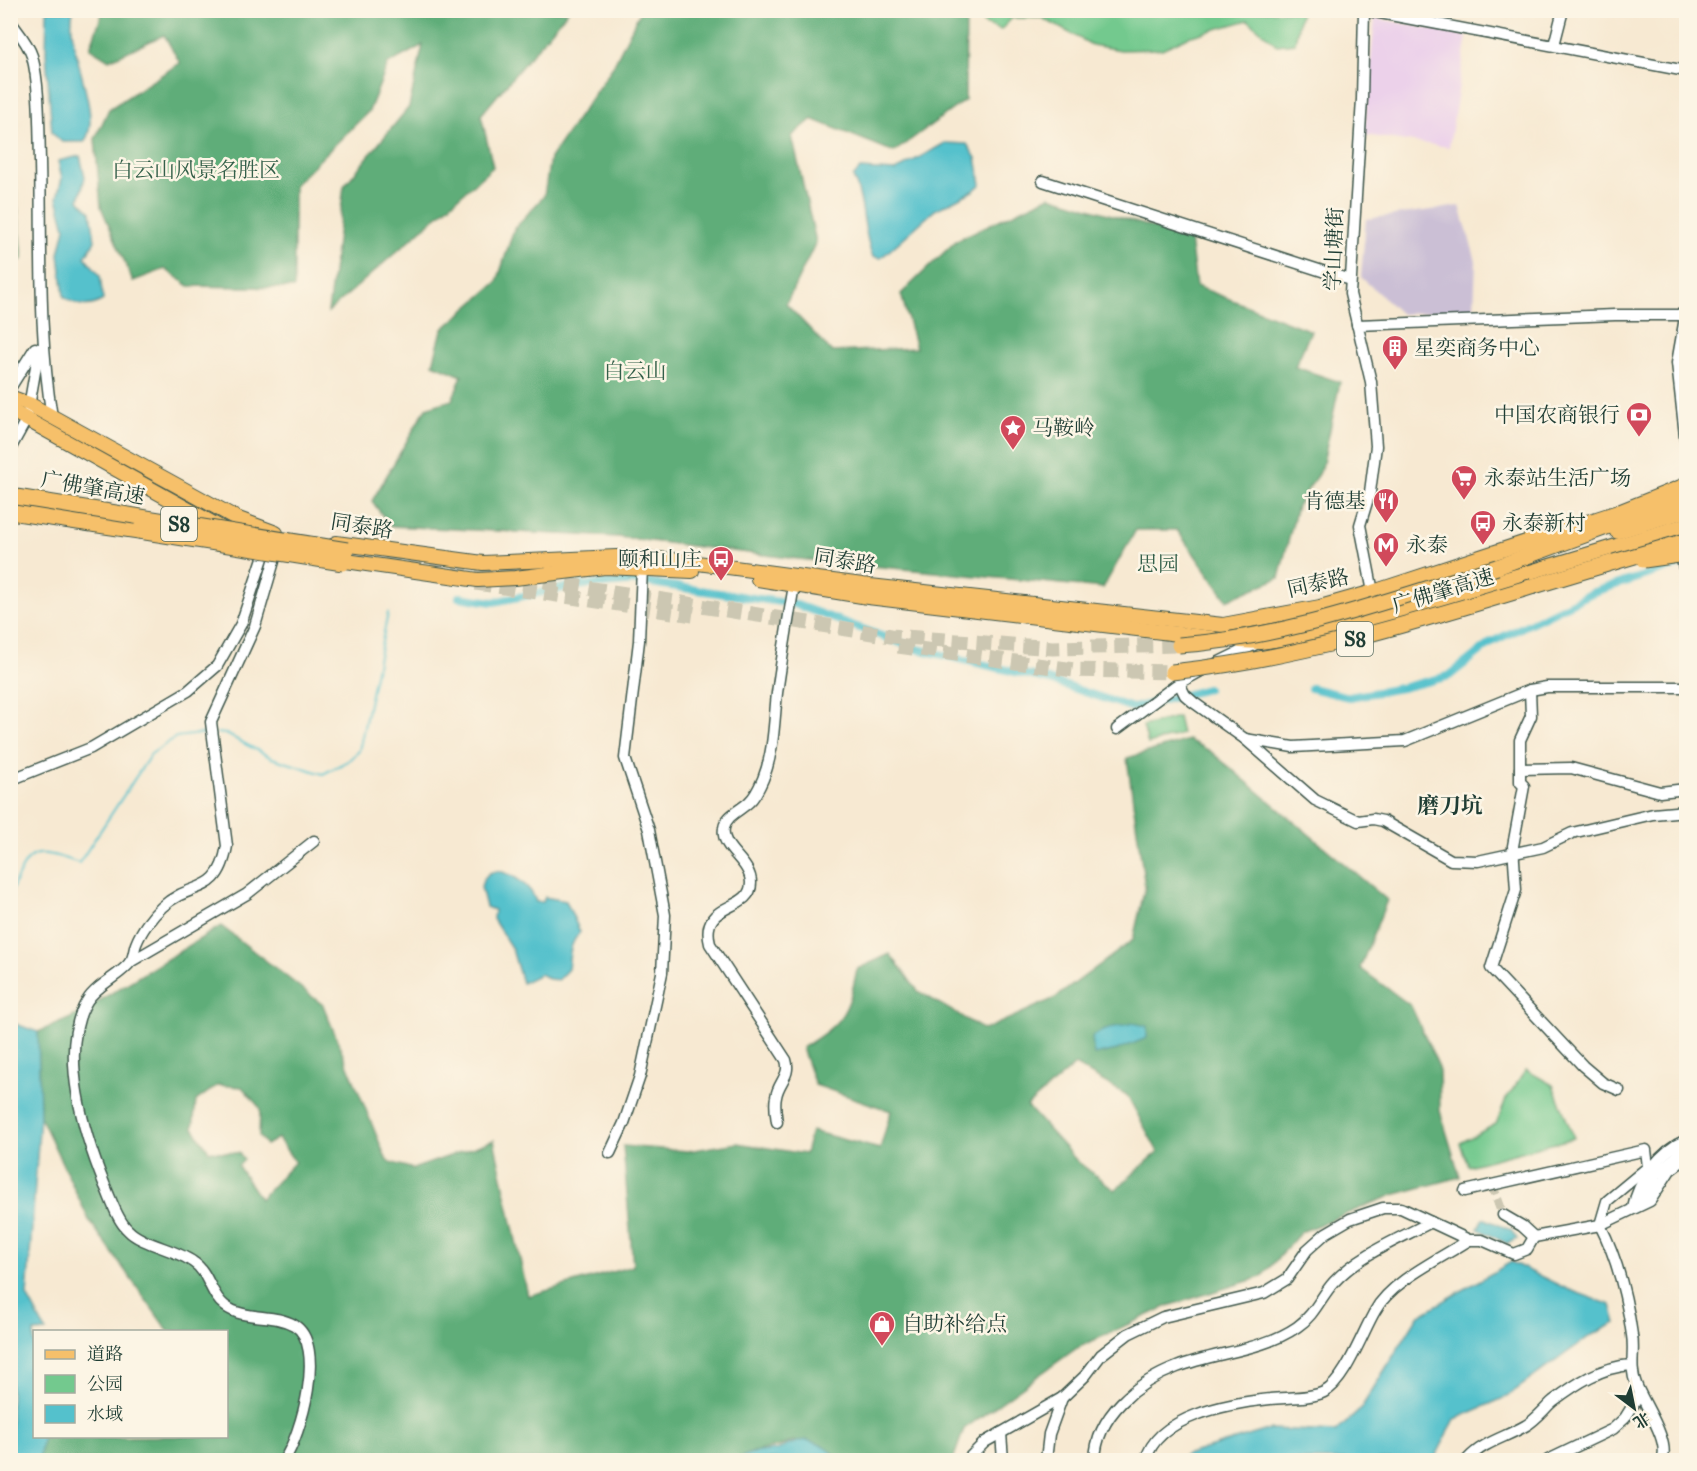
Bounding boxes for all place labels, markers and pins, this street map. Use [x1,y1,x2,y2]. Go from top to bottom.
building icon: 星奕商务中心 [1380,333,1410,371]
place label: 星奕商务中心 [1414,335,1540,361]
bank icon: 中国农商银行 [1624,400,1654,438]
place label: 中国农商银行 [1494,402,1620,428]
place icon: 马鞍岭 [998,413,1028,451]
place label: 马鞍岭 [1032,415,1095,441]
supermarket icon: 永泰站生活广场 [1449,463,1479,501]
place label: 永泰站生活广场 [1484,465,1631,491]
restaurant icon: 肯德基 [1371,486,1401,524]
place label: 肯德基 [1303,488,1366,514]
bus stop icon: 永泰新村 [1468,508,1498,546]
place label: 永泰新村 [1502,510,1586,536]
metro station icon: 永泰 [1371,530,1401,568]
place label: 永泰 [1406,532,1448,558]
bus stop icon: 颐和山庄 [706,544,736,582]
place label: 颐和山庄 [618,546,702,572]
shop icon: 自助补给点 [867,1309,897,1347]
place label: 自助补给点 [902,1311,1007,1337]

